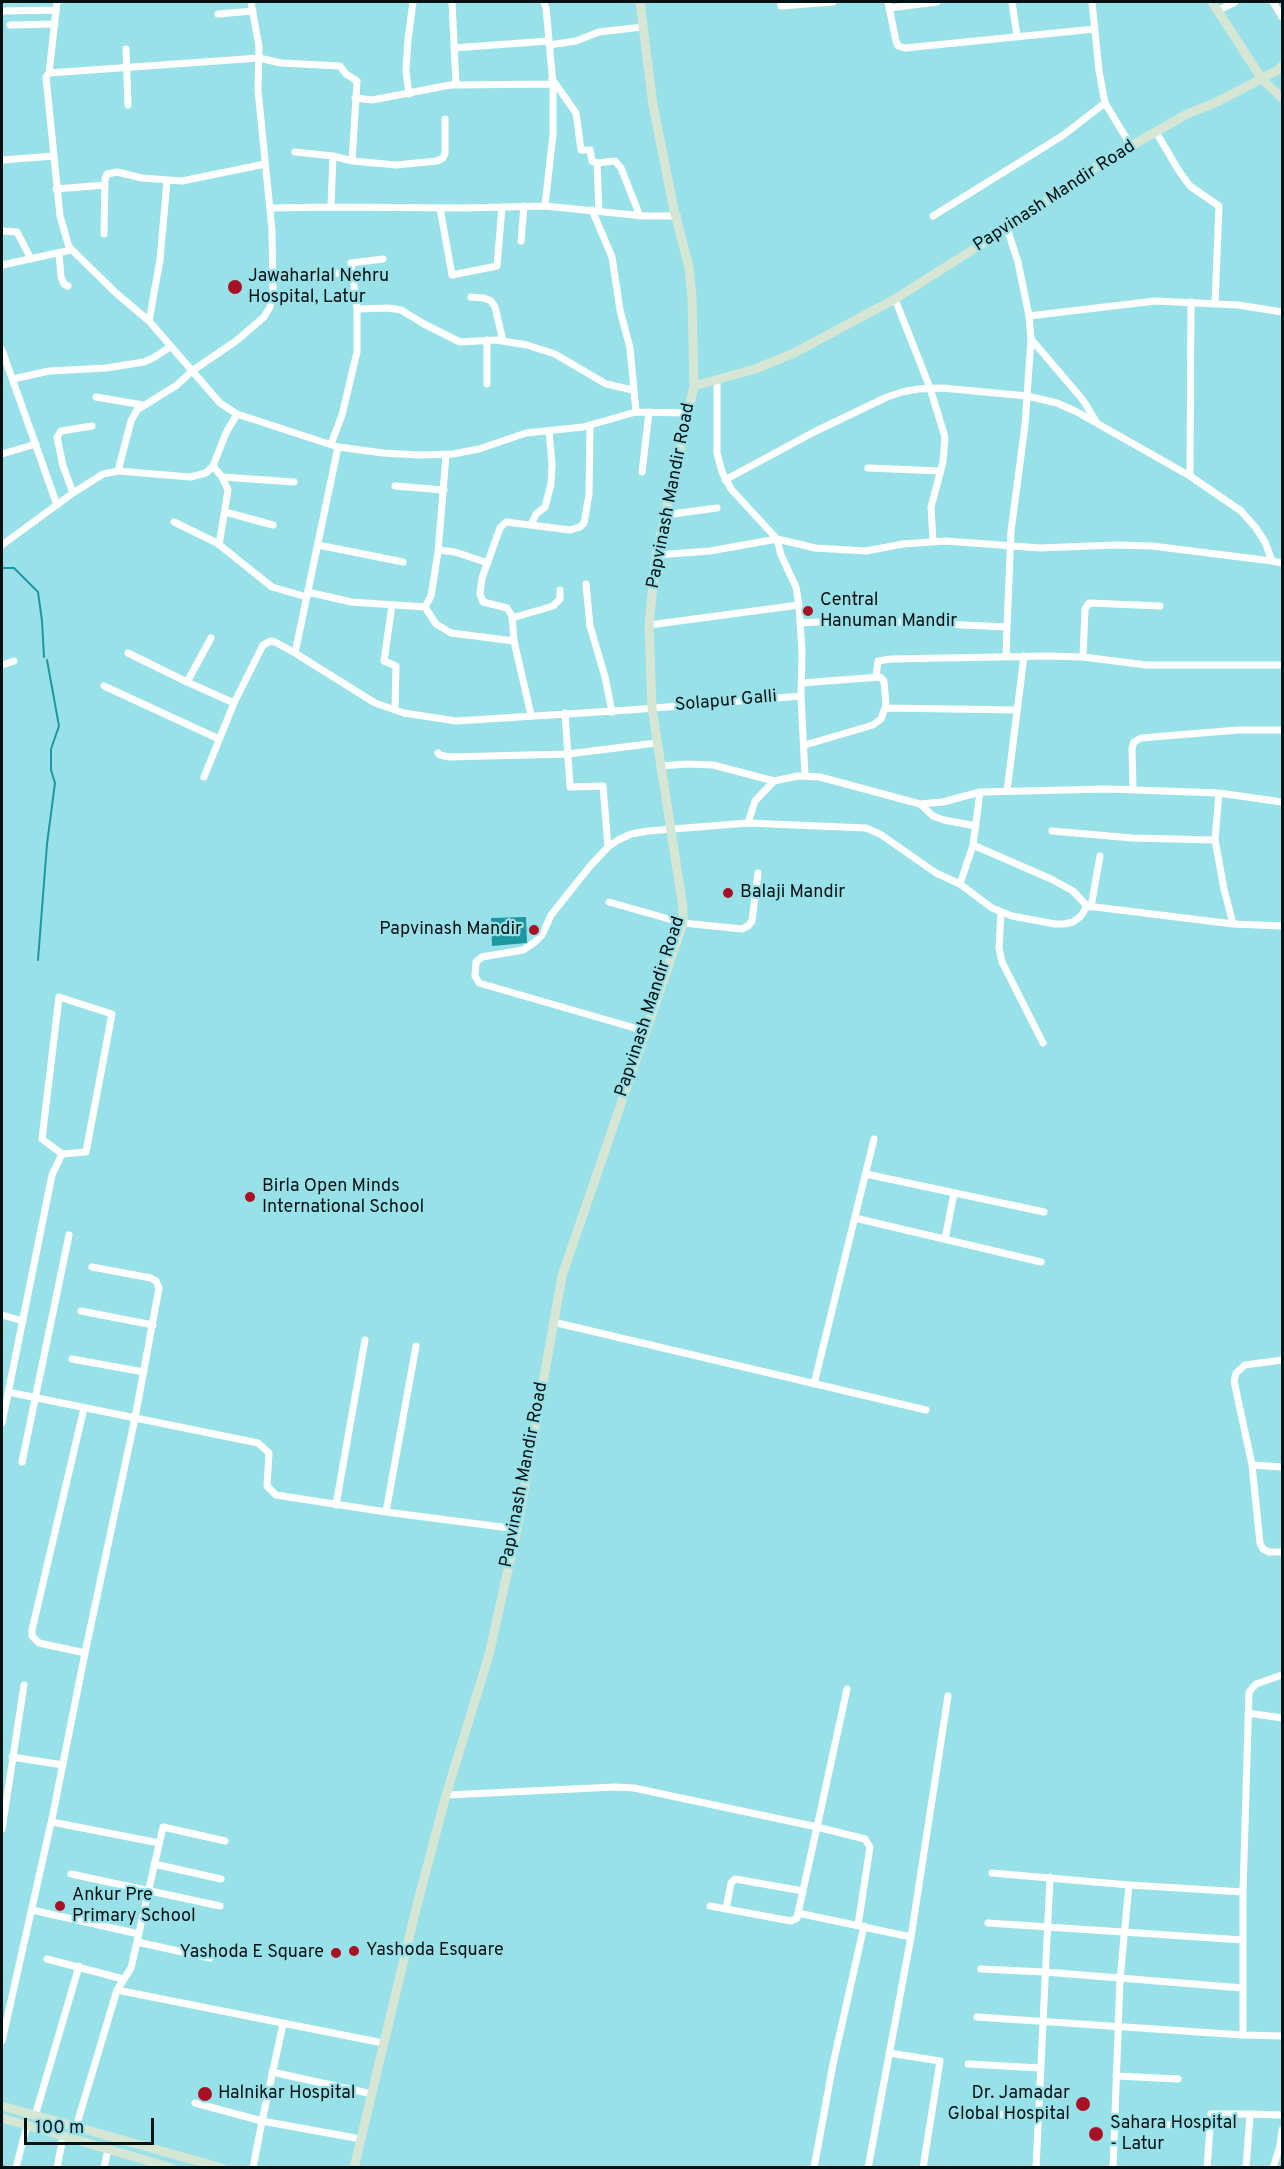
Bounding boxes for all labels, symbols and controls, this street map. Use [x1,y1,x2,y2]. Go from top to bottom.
street label: Papvinash Mandir Road [970,137,1140,257]
place label: Jawaharlal Nehru Hospital, Latur [248,266,389,308]
marker: Jawaharlal Nehru Hospital, Latur [226,278,244,296]
street label: Papvinash Mandir Road [643,401,701,591]
place label: Central Hanuman Mandir [820,590,957,632]
marker: Central Hanuman Mandir [801,604,815,618]
street label: Solapur Galli [674,687,778,717]
place label: Balaji Mandir [740,882,845,904]
marker: Balaji Mandir [721,886,735,900]
street label: Papvinash Mandir Road [612,914,690,1100]
place label: Papvinash Mandir [379,919,522,941]
marker: Papvinash Mandir [527,923,541,937]
place label: Birla Open Minds International School [262,1176,424,1218]
marker: Birla Open Minds International School [243,1190,257,1204]
street label: Papvinash Mandir Road [496,1380,554,1570]
place label: Ankur Pre Primary School [72,1885,196,1928]
marker: Ankur Pre Primary School [53,1899,67,1913]
place label: Yashoda Esquare [366,1940,504,1962]
place label: Yashoda E Square [179,1942,324,1964]
marker: Yashoda Esquare [347,1944,361,1958]
marker: Yashoda E Square [329,1946,343,1960]
place label: Halnikar Hospital [218,2083,355,2105]
place label: Dr. Jamadar Global Hospital [948,2083,1070,2126]
marker: Halnikar Hospital [196,2085,214,2103]
marker: Dr. Jamadar Global Hospital [1074,2095,1092,2113]
scale bar [27,2106,158,2144]
place label: Sahara Hospital - Latur [1110,2113,1237,2156]
text: 100 m [35,2117,84,2140]
marker: Sahara Hospital - Latur [1087,2125,1105,2143]

